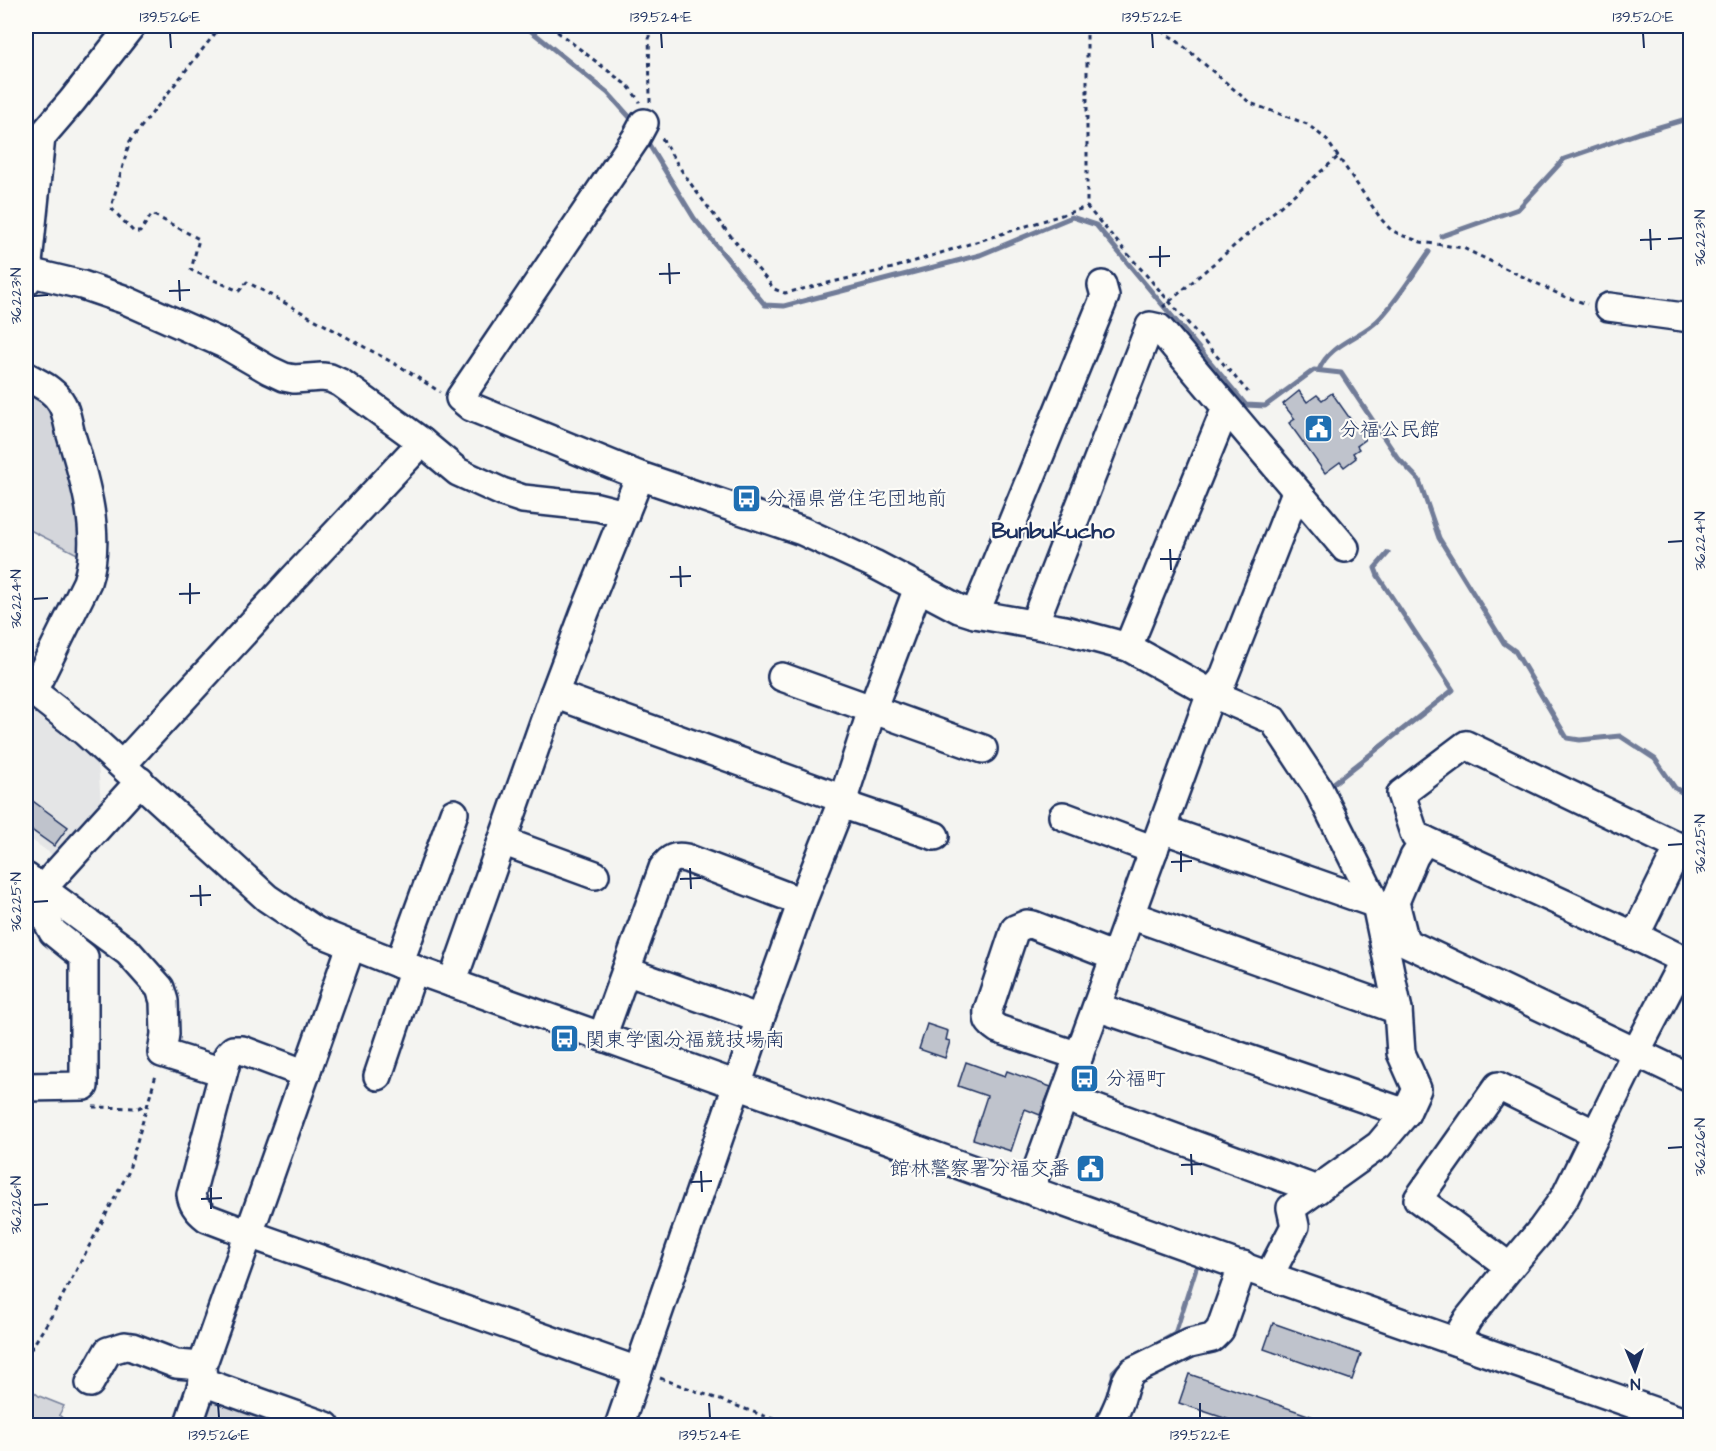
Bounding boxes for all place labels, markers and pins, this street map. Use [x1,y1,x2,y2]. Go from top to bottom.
public building icon: 分福公民館 [1303,413,1335,445]
place label: 分福公民館 [1340,416,1440,444]
bus stop icon: 分福県営住宅団地前 [730,482,762,514]
place label: 分福県営住宅団地前 [767,485,947,513]
bus stop icon: 関東学園分福競技場南 [548,1023,580,1055]
place label: 関東学園分福競技場南 [585,1026,785,1054]
bus stop icon: 分福町 [1069,1062,1101,1094]
place label: 分福町 [1106,1065,1166,1093]
public building icon: 館林警察署分福交番 [1075,1152,1107,1184]
place label: 館林警察署分福交番 [890,1155,1070,1183]

